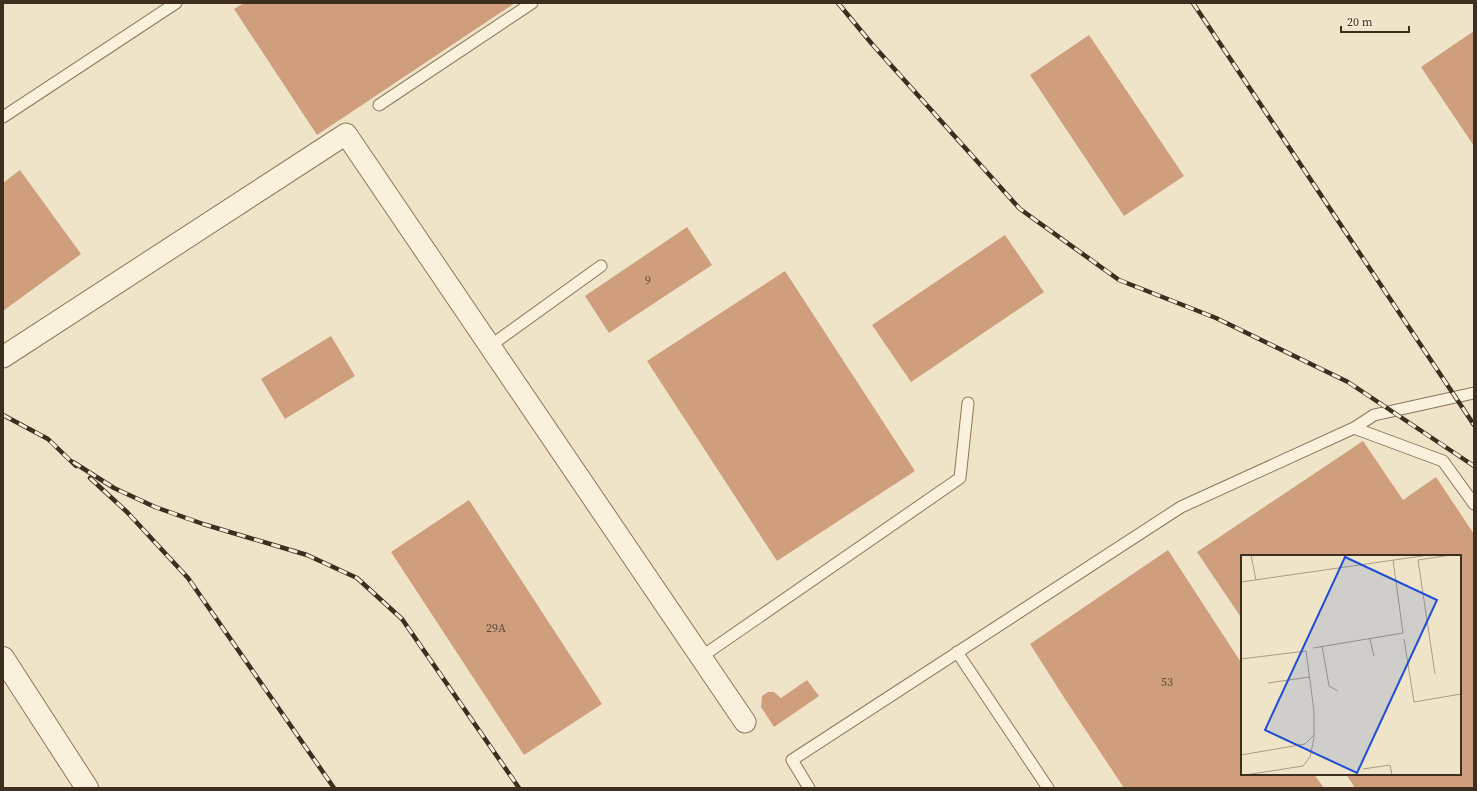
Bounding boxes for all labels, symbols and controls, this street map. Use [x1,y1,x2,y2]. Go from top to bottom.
scale bar [1341,8,1409,34]
text: 20 m [1347,14,1373,30]
house number: 9 [645,272,651,288]
inset map [1241,555,1461,775]
house number: 29А [486,620,506,636]
house number: 53 [1161,674,1173,690]

